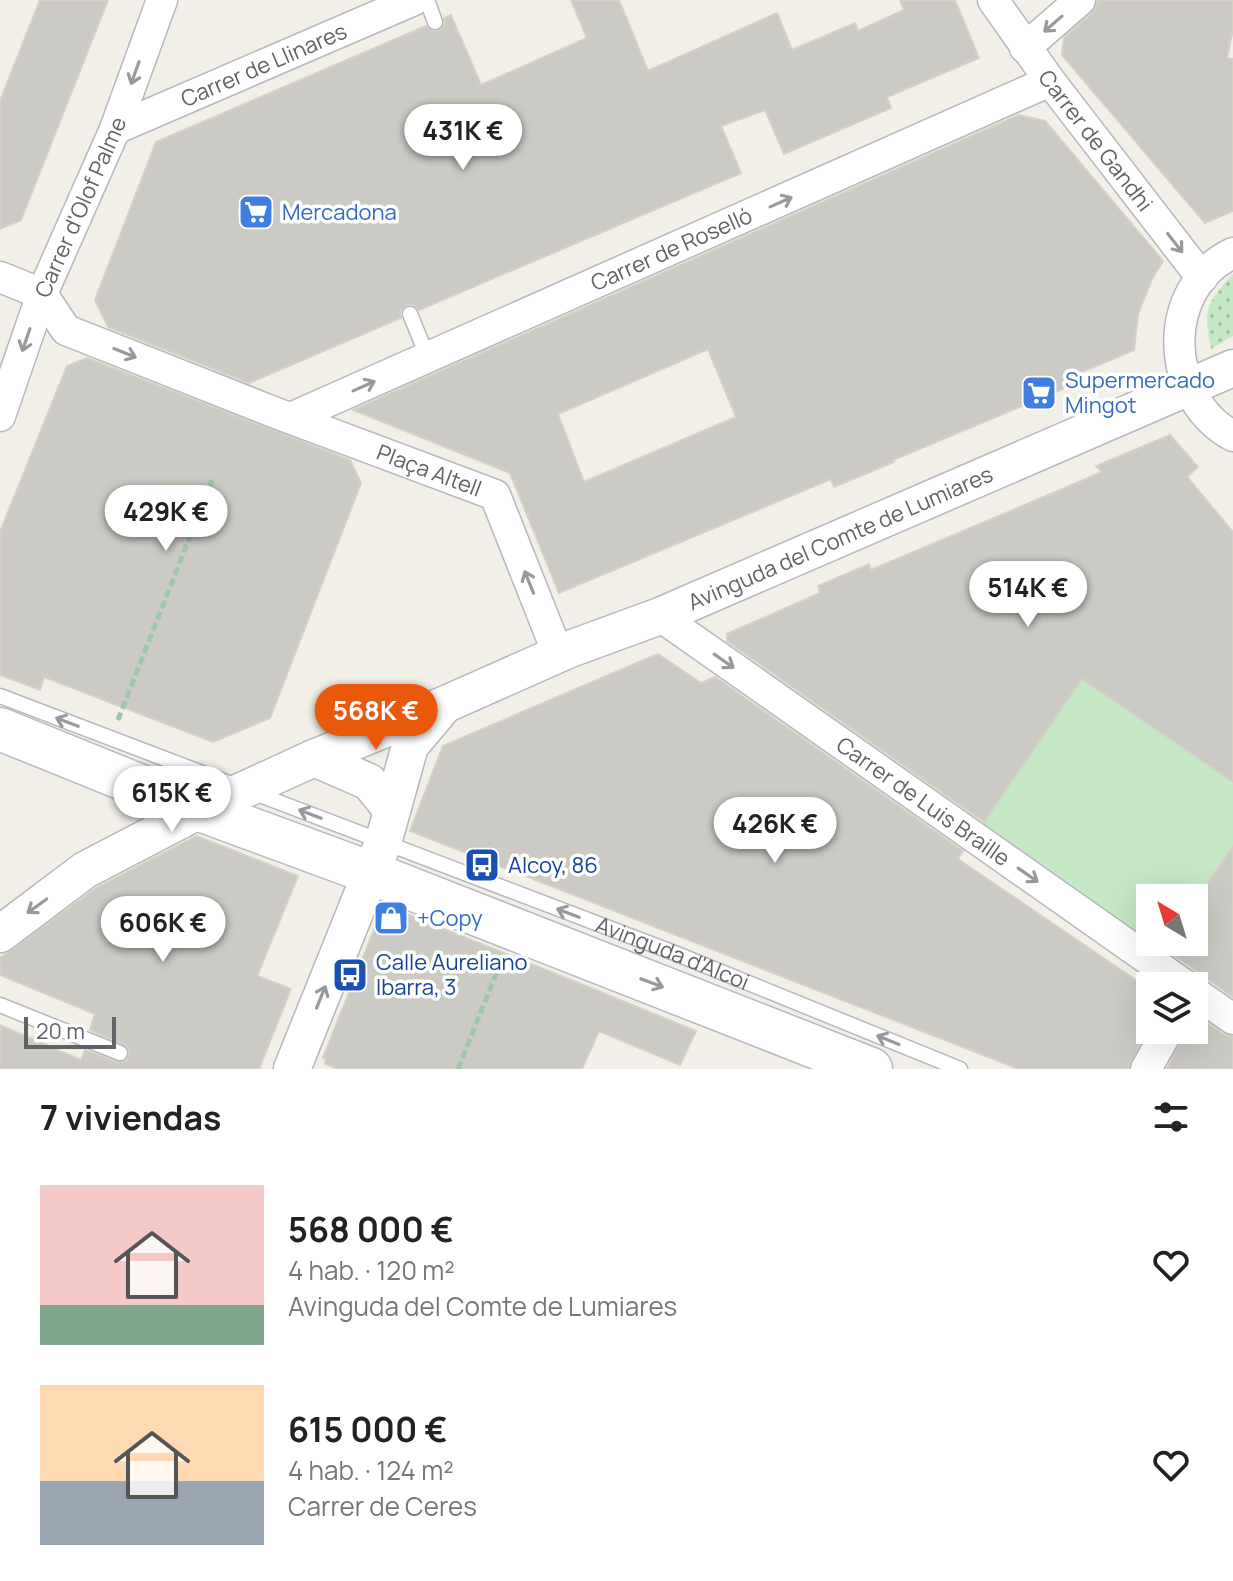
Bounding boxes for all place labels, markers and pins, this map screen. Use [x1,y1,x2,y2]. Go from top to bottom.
pin: 431K € [398,104,528,172]
supermarket icon: Mercadona [237,193,275,231]
place label: Mercadona [282,197,397,227]
place label: Supermercado Mingot [1065,365,1215,420]
supermarket icon: Supermercado Mingot [1020,374,1058,412]
pin: 429K € [101,485,231,553]
pin: 514K € [963,561,1093,629]
pin: 568K € [311,684,441,752]
pin: 615K € [107,766,237,834]
pin: 426K € [710,797,840,865]
bus stop icon: Alcoy, 86 [463,846,501,884]
place label: Alcoy, 86 [508,850,598,880]
pin: 606K € [98,896,228,964]
shop icon: +Copy [372,899,410,937]
place label: +Copy [417,903,483,933]
place label: Calle Aureliano Ibarra, 3 [376,947,528,1002]
bus stop icon: Calle Aureliano Ibarra, 3 [331,956,369,994]

